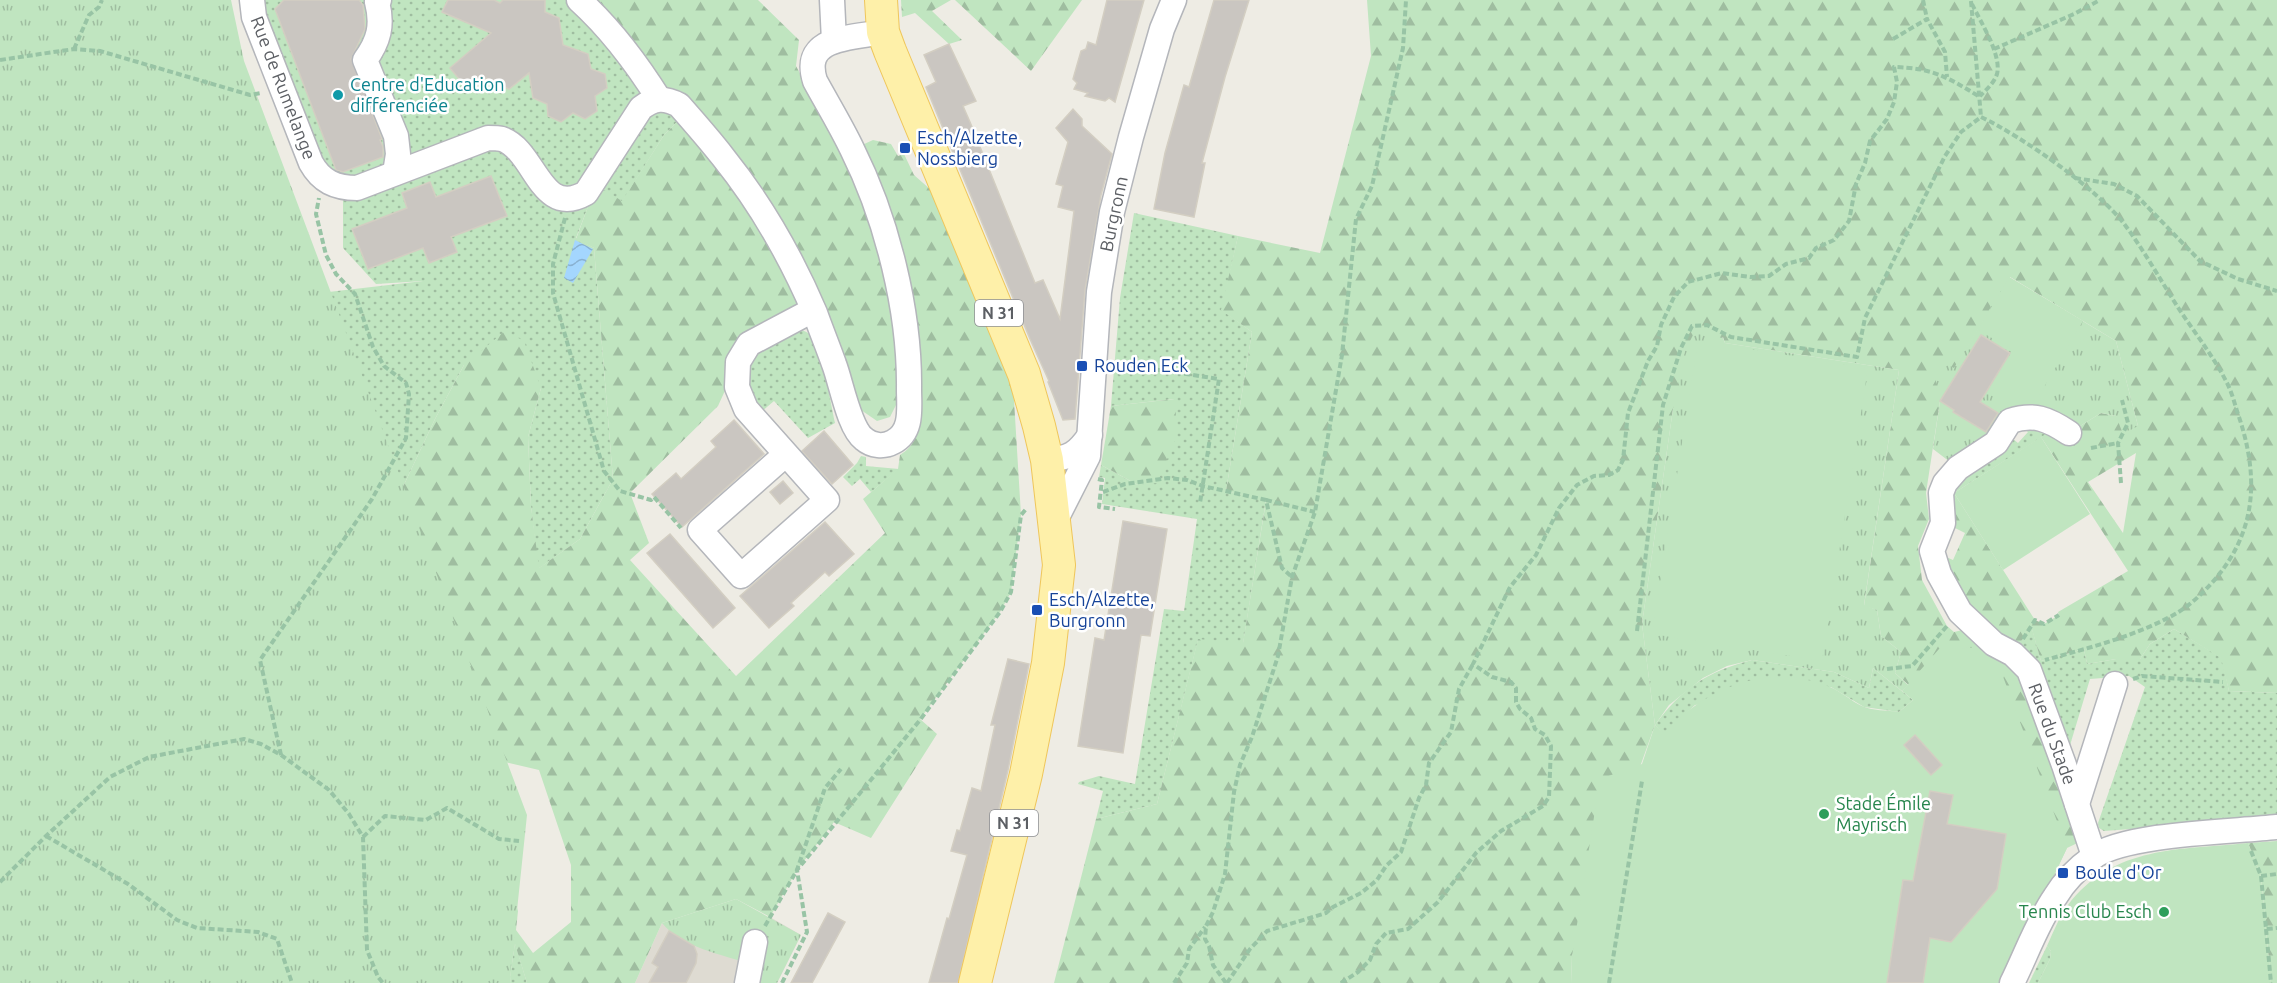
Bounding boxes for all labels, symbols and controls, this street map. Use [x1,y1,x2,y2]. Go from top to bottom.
street label: Rue de Rumelange [247,13,320,162]
place label: Centre d'Education différenciée [350,74,505,115]
marker: Centre d'Education différenciée [331,88,345,102]
place label: Esch/Alzette, Nossbierg [917,127,1022,168]
marker: Esch/Alzette, Nossbierg [898,141,912,155]
street label: Burgronn [1095,174,1131,253]
road number: N 31 [975,300,1023,326]
place label: Rouden Eck [1094,355,1188,375]
marker: Rouden Eck [1075,359,1089,373]
place label: Esch/Alzette, Burgronn [1049,589,1154,630]
marker: Esch/Alzette, Burgronn [1030,603,1044,617]
street label: Rue du Stade [2025,680,2081,787]
place label: Stade Émile Mayrisch [1836,792,1931,834]
marker: Stade Émile Mayrisch [1817,807,1831,821]
road number: N 31 [990,810,1038,836]
place label: Boule d'Or [2075,862,2162,882]
marker: Boule d'Or [2056,866,2070,880]
place label: Tennis Club Esch [2019,901,2152,921]
marker: Tennis Club Esch [2157,905,2171,919]

